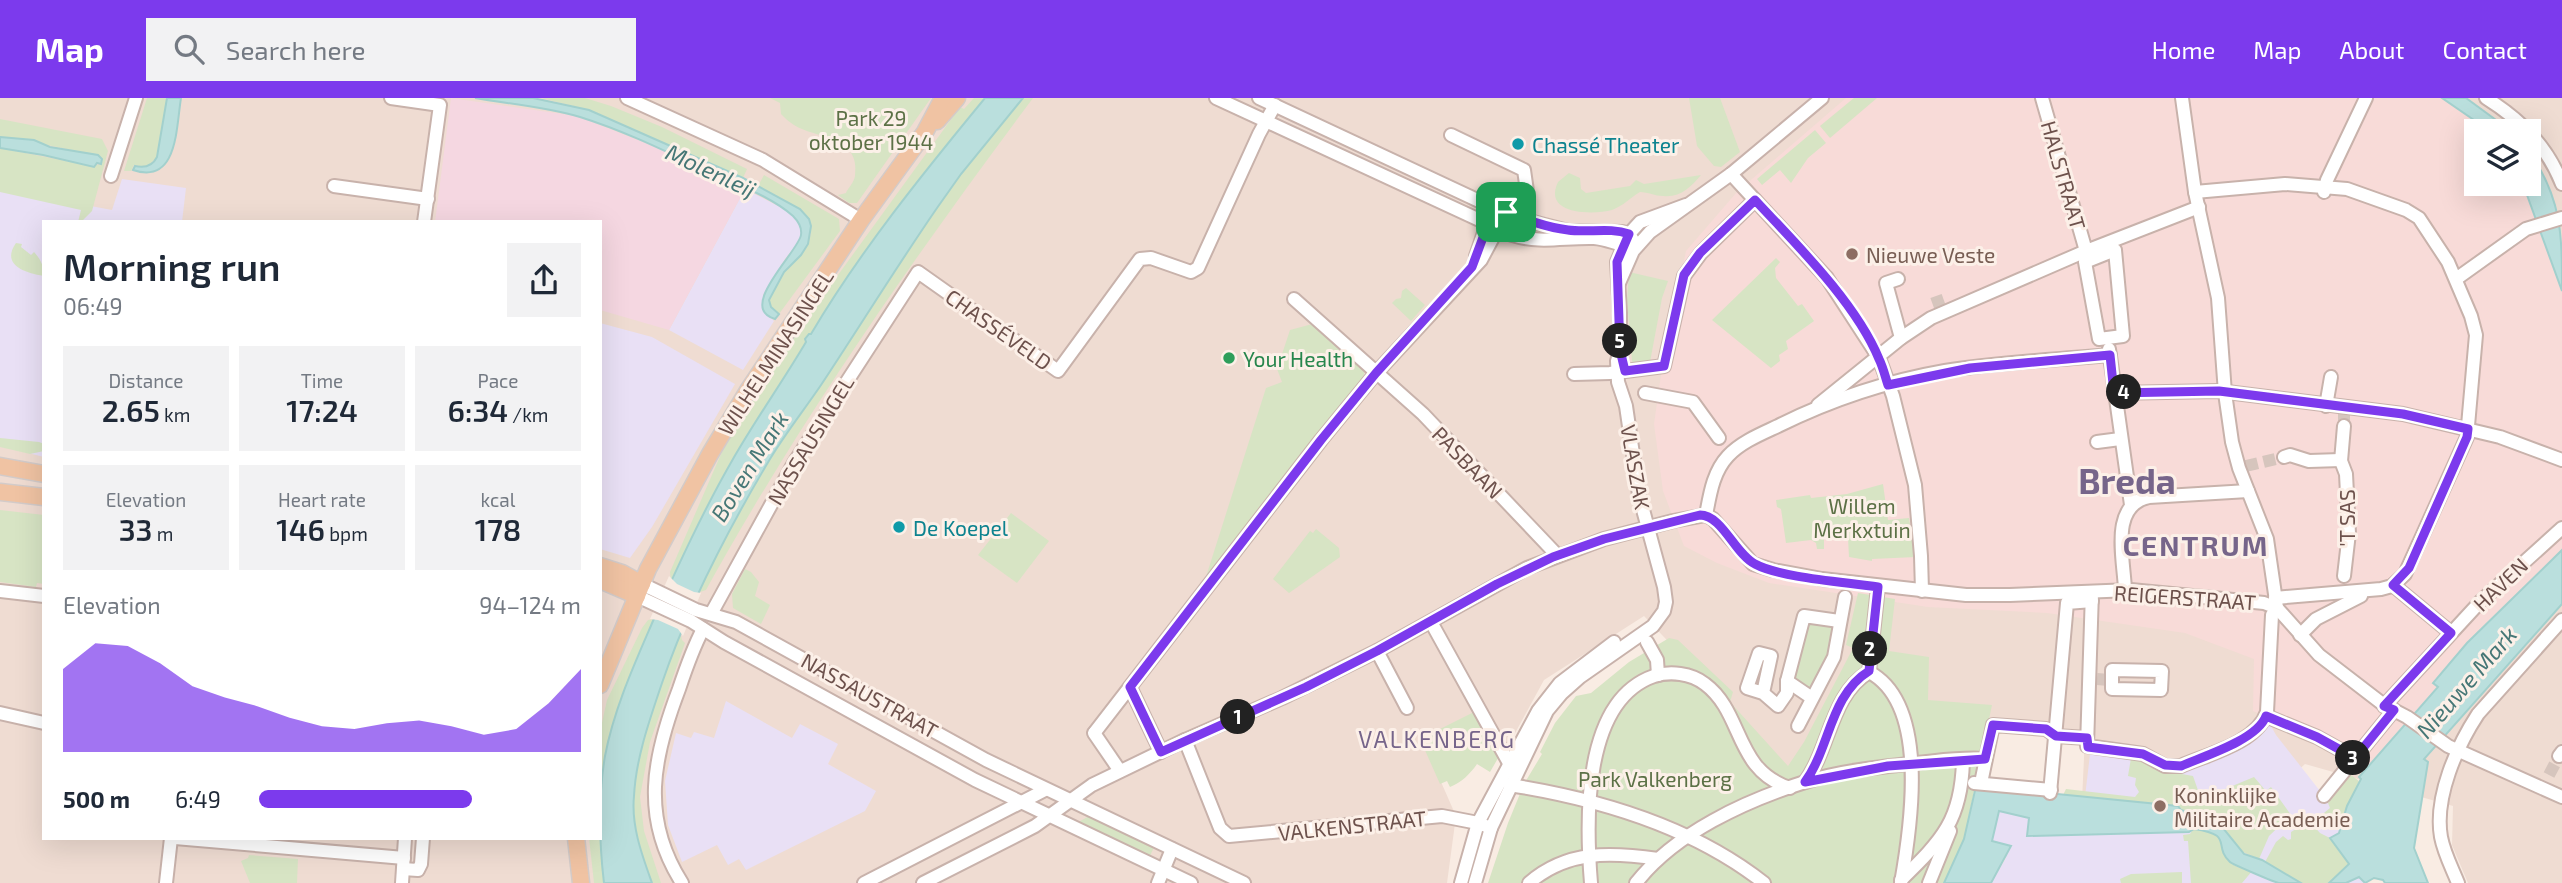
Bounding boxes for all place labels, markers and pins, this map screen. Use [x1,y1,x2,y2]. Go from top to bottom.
place label: Chassé Theater [1532,132,1680,157]
marker: Chassé Theater [1510,136,1526,152]
pin [1476,182,1536,242]
place label: Nieuwe Veste [1866,242,1995,267]
marker: Nieuwe Veste [1844,246,1860,262]
pin: 5 [1602,324,1638,358]
place label: Your Health [1243,346,1353,371]
marker: Your Health [1221,350,1237,366]
pin: 4 [2106,374,2142,410]
place label: De Koepel [913,515,1009,540]
marker: De Koepel [891,519,907,535]
pin: 2 [1853,632,1888,666]
pin: 1 [1220,700,1256,734]
pin: 3 [2336,740,2370,776]
place label: Koninklijke Militaire Academie [2174,782,2350,831]
marker: Koninklijke Militaire Academie [2152,798,2168,814]

